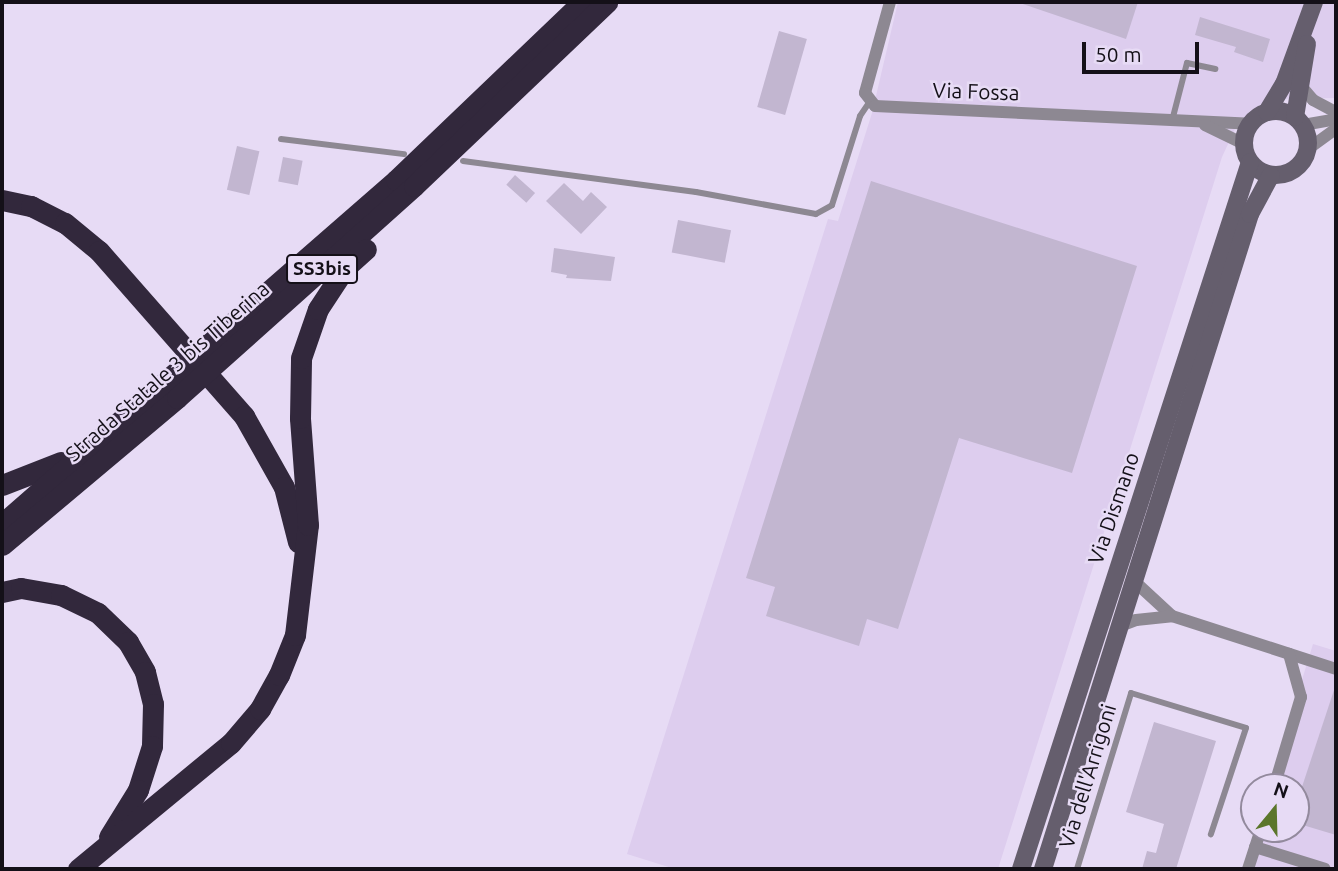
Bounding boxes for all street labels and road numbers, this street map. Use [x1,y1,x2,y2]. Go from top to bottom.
street label: Via Fossa [932,77,1020,105]
road number: SS3bis [285,254,359,284]
street label: Strada Statale 3 bis Tiberina [60,276,274,466]
street label: Via Dismano [1082,449,1144,567]
street label: Via dell'Arrigoni [1053,701,1121,851]

